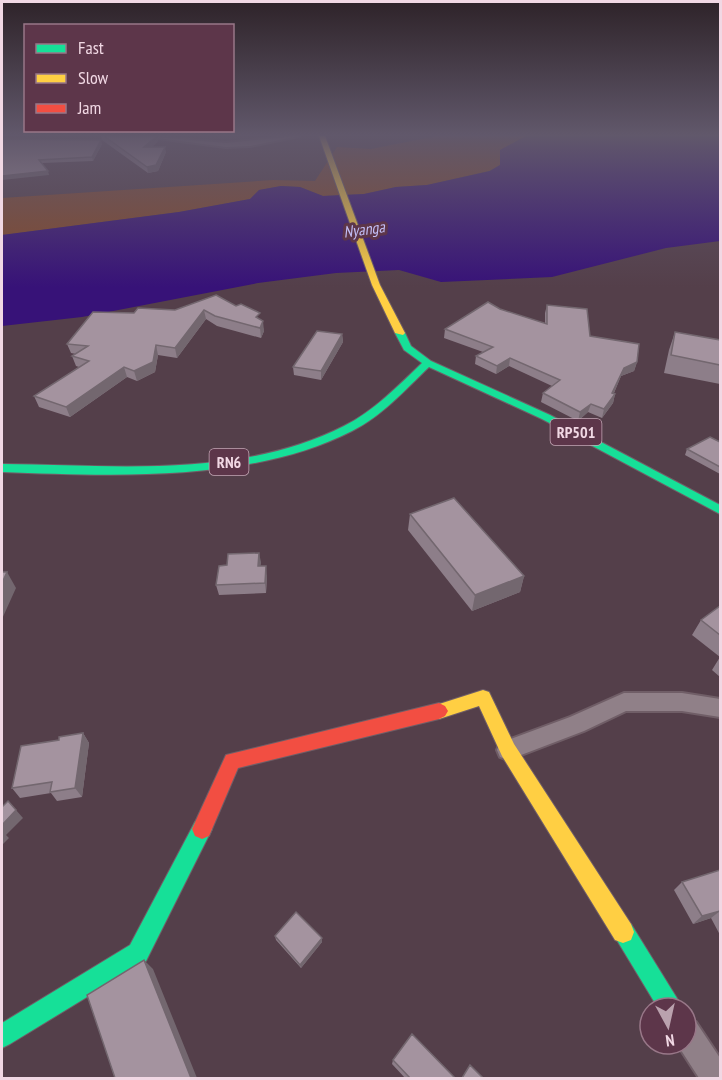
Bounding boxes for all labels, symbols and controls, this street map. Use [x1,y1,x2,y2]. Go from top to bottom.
legend [24,24,234,132]
text: Fast [78,36,104,59]
text: Slow [78,66,109,89]
text: Jam [77,96,101,119]
water label: Nyanga [342,216,387,242]
road number: RP501 [550,419,602,445]
road number: RN6 [210,449,248,475]
north arrow [638,996,698,1056]
text: N [664,1030,676,1051]

